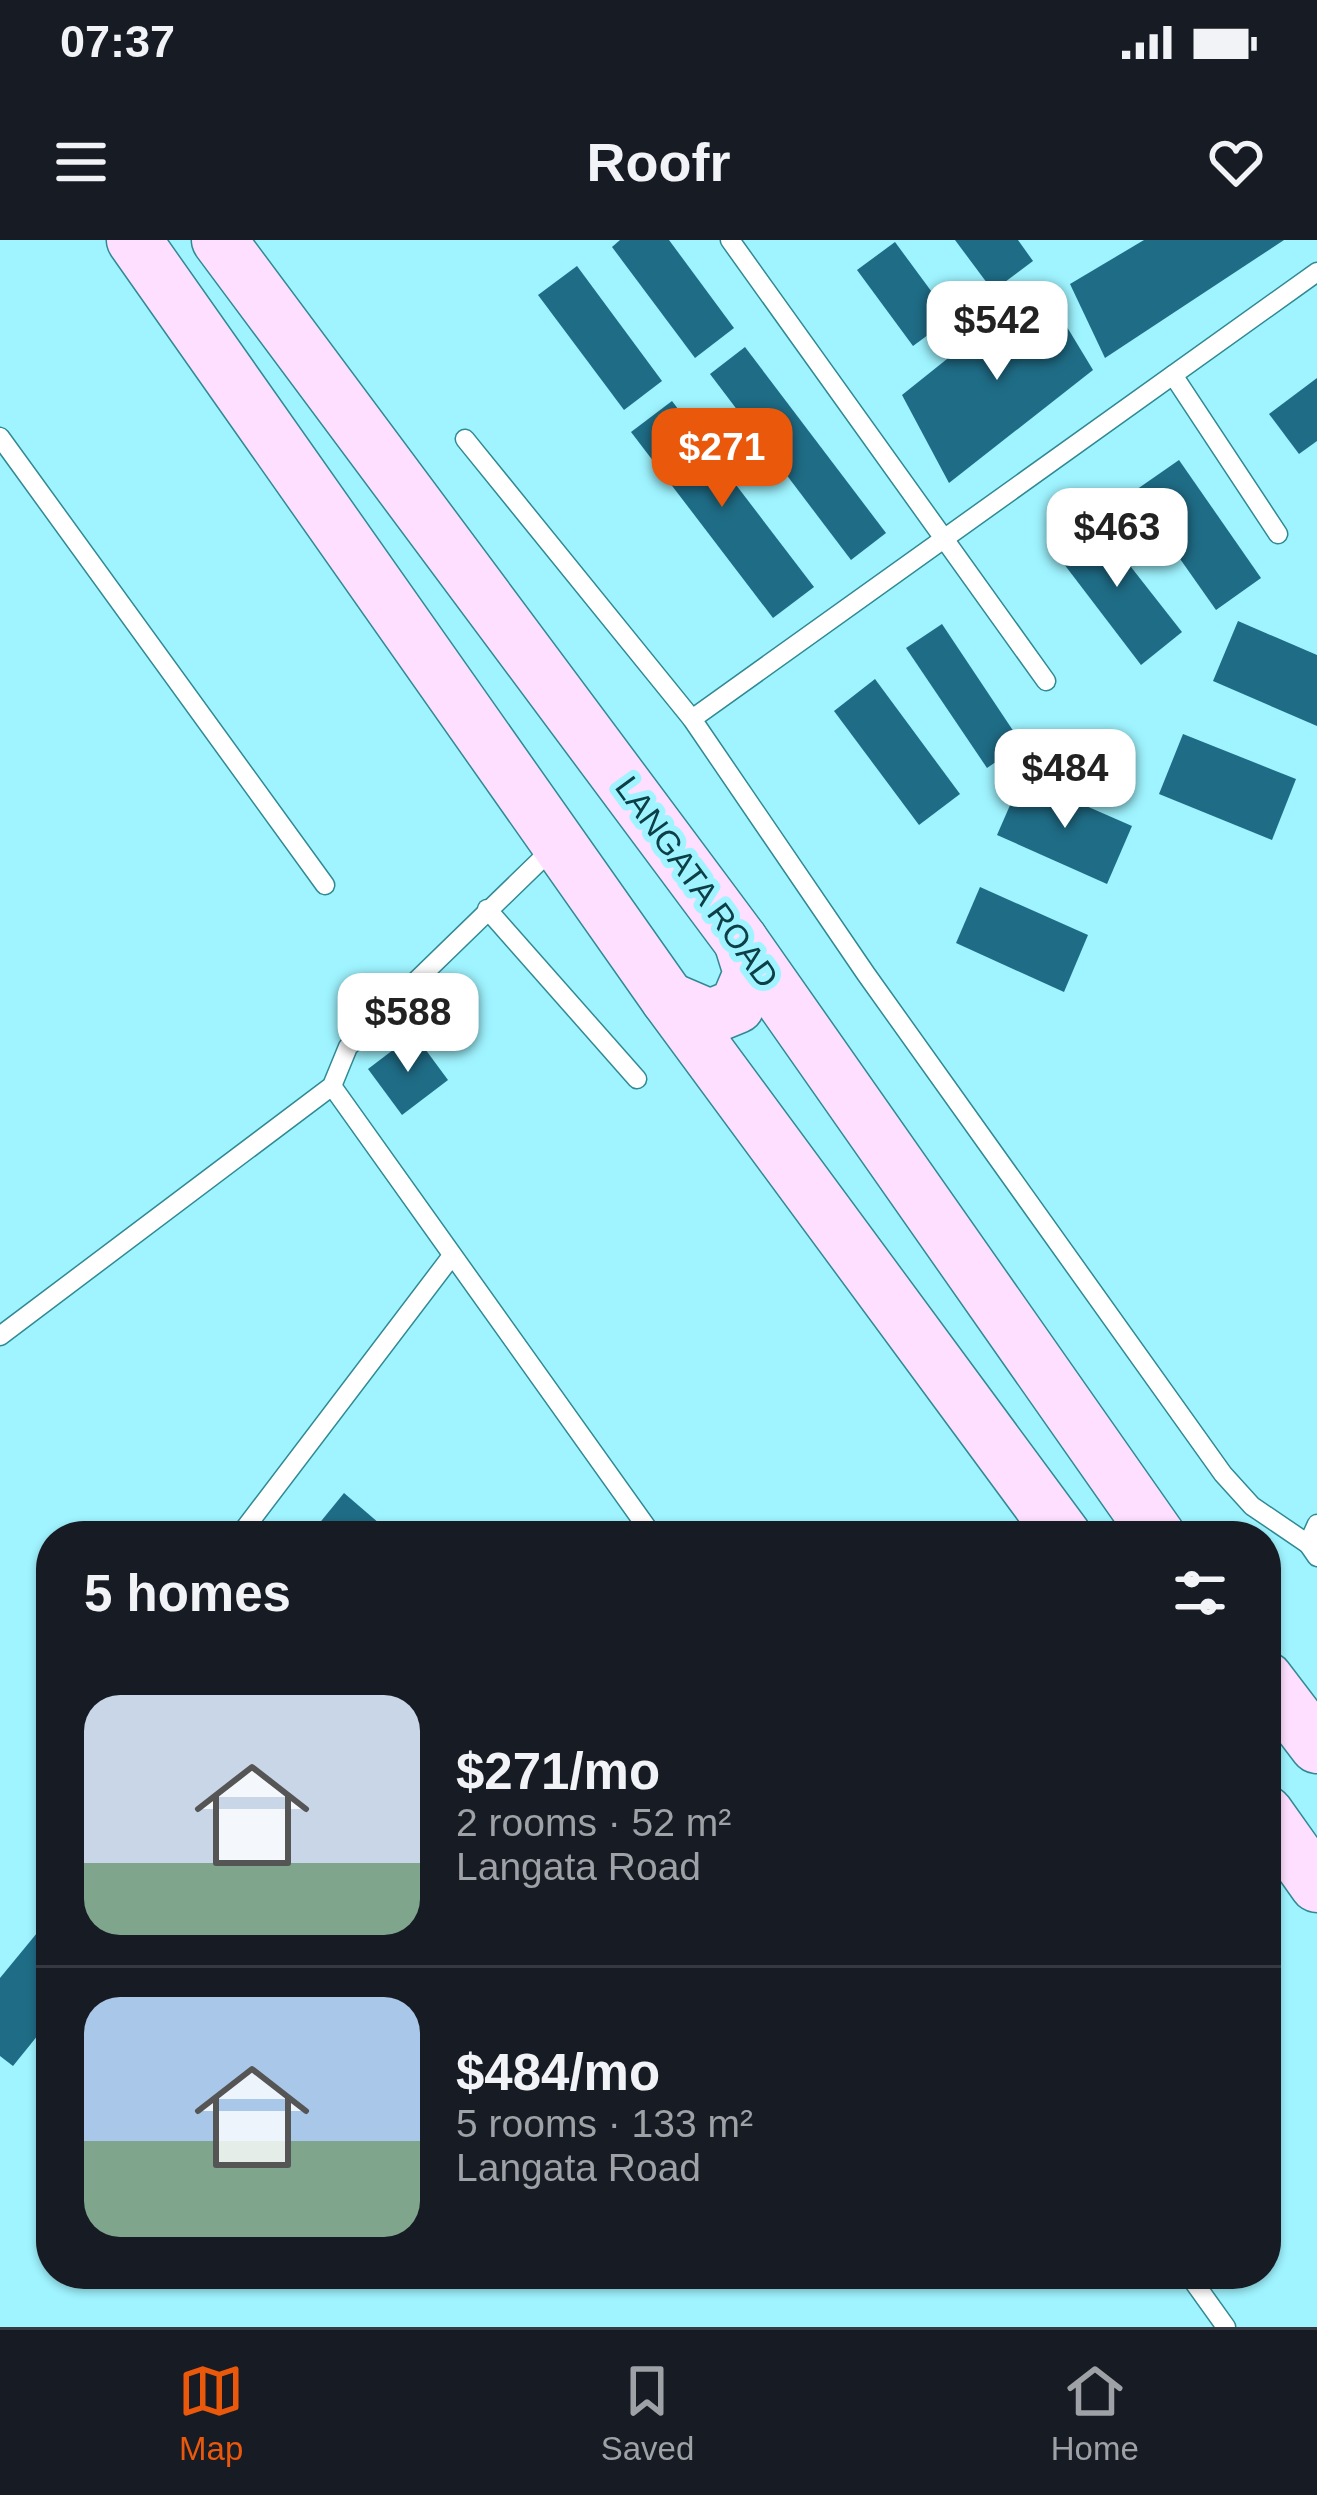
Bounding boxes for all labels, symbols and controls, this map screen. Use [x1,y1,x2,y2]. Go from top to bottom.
text: 07:37 [60,16,175,67]
icon: menu [48,129,114,195]
icon: heart [1203,129,1269,195]
text: Roofr [587,132,730,192]
pin: $542 [926,281,1068,383]
text: $542 [954,298,1040,341]
pin: $271 [651,408,793,510]
text: $271 [679,425,765,468]
pin: $463 [1046,488,1188,590]
text: $463 [1074,505,1160,548]
pin: $484 [994,729,1136,831]
text: $484 [1022,746,1108,789]
street label: LANGATA ROAD [608,769,786,995]
pin: $588 [337,973,479,1075]
text: $588 [365,990,451,1033]
icon: filters [1167,1560,1233,1626]
text: 5 homes [84,1565,291,1622]
icon: home [180,1743,324,1887]
text: $271/mo [456,1743,660,1800]
text: 2 rooms · 52 m² [456,1801,731,1844]
text: Langata Road [456,1845,701,1888]
text: $484/mo [456,2044,660,2101]
icon: home [180,2045,324,2189]
text: 5 rooms · 133 m² [456,2102,753,2145]
text: Langata Road [456,2146,701,2189]
tab: Map [178,2358,244,2468]
tab: Saved [601,2358,694,2468]
tab: Home [1051,2358,1139,2468]

